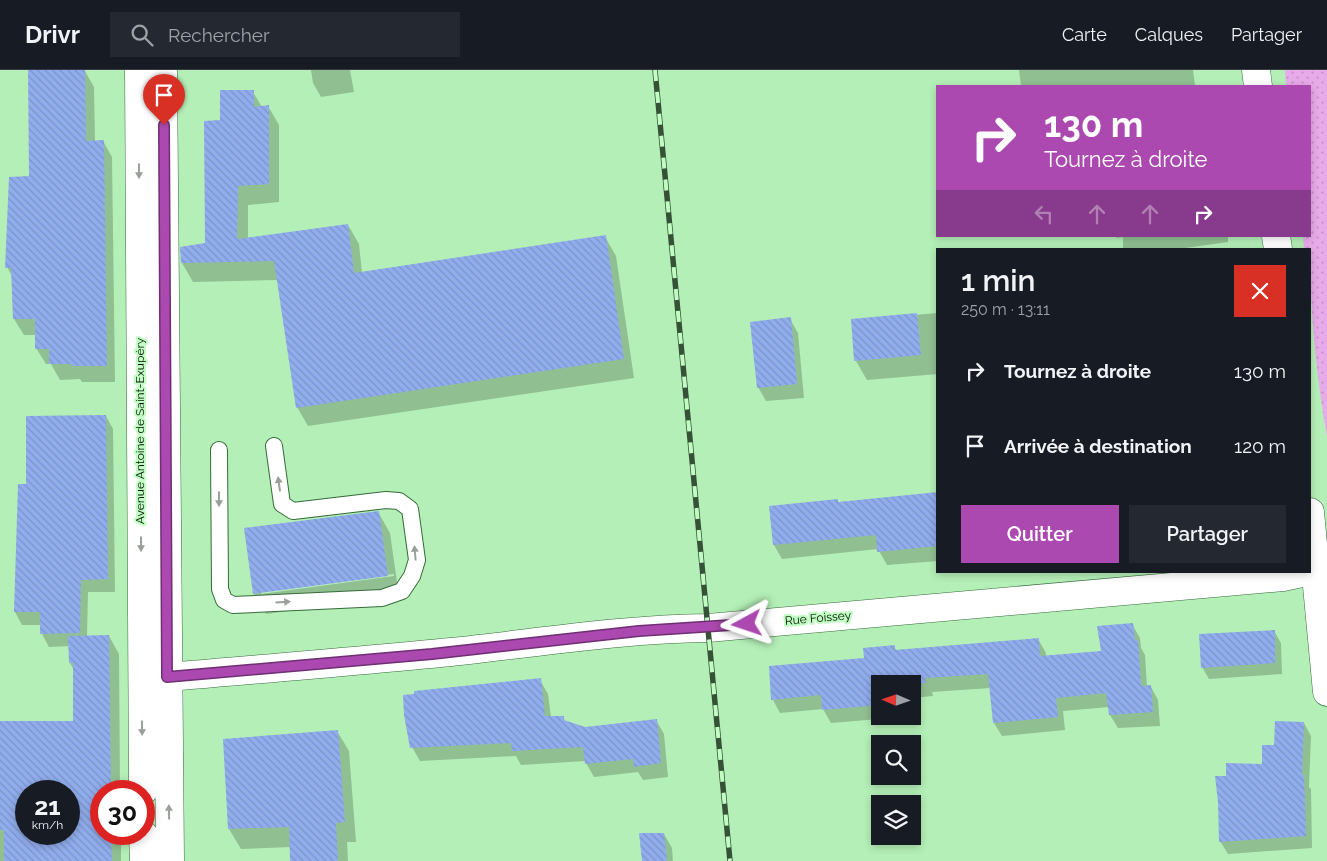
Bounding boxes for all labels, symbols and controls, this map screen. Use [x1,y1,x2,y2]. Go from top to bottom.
search box [110,12,460,57]
text: Drivr [25,20,80,49]
icon: search [128,21,156,49]
text: Rechercher [168,24,270,46]
text: Carte [1062,24,1107,45]
text: Calques [1135,24,1203,45]
text: Partager [1231,24,1302,45]
pin [143,74,185,125]
icon: arrive [150,81,178,109]
text: 130 m [1044,104,1143,145]
icon: right [961,105,1026,170]
text: Tournez à droite [1044,146,1208,172]
one-way arrow [135,163,143,179]
icon: left [1030,200,1058,228]
icon: ahead [1083,200,1111,228]
icon: ahead [1136,200,1164,228]
icon: right [1189,200,1217,228]
text: 1 min [961,263,1036,298]
button: close [1234,265,1286,317]
text: 250 m · 13:11 [961,300,1050,319]
street label: Avenue Antoine de Saint-Exupéry [133,337,147,524]
icon: right [961,357,989,385]
text: Tournez à droite [1004,360,1151,382]
text: 130 m [1234,360,1286,382]
icon: arrive [961,432,989,460]
text: Arrivée à destination [1004,435,1192,457]
text: 120 m [1234,435,1286,457]
one-way arrow [275,476,283,492]
one-way arrow [215,491,223,507]
button: Quitter [961,505,1119,563]
button: Partager [1129,505,1286,563]
one-way arrow [137,536,145,552]
one-way arrow [411,544,419,560]
position arrow [720,597,772,649]
one-way arrow [275,598,291,606]
street label: Rue Foissey [784,608,852,628]
north arrow [871,675,921,725]
map controls [871,675,921,845]
one-way arrow [138,720,146,736]
button: search [871,735,921,785]
speed limit sign: 30 [90,780,155,845]
text: 21 [34,791,61,821]
button: layers [871,795,921,845]
one-way arrow [165,804,173,820]
text: km/h [32,818,63,832]

